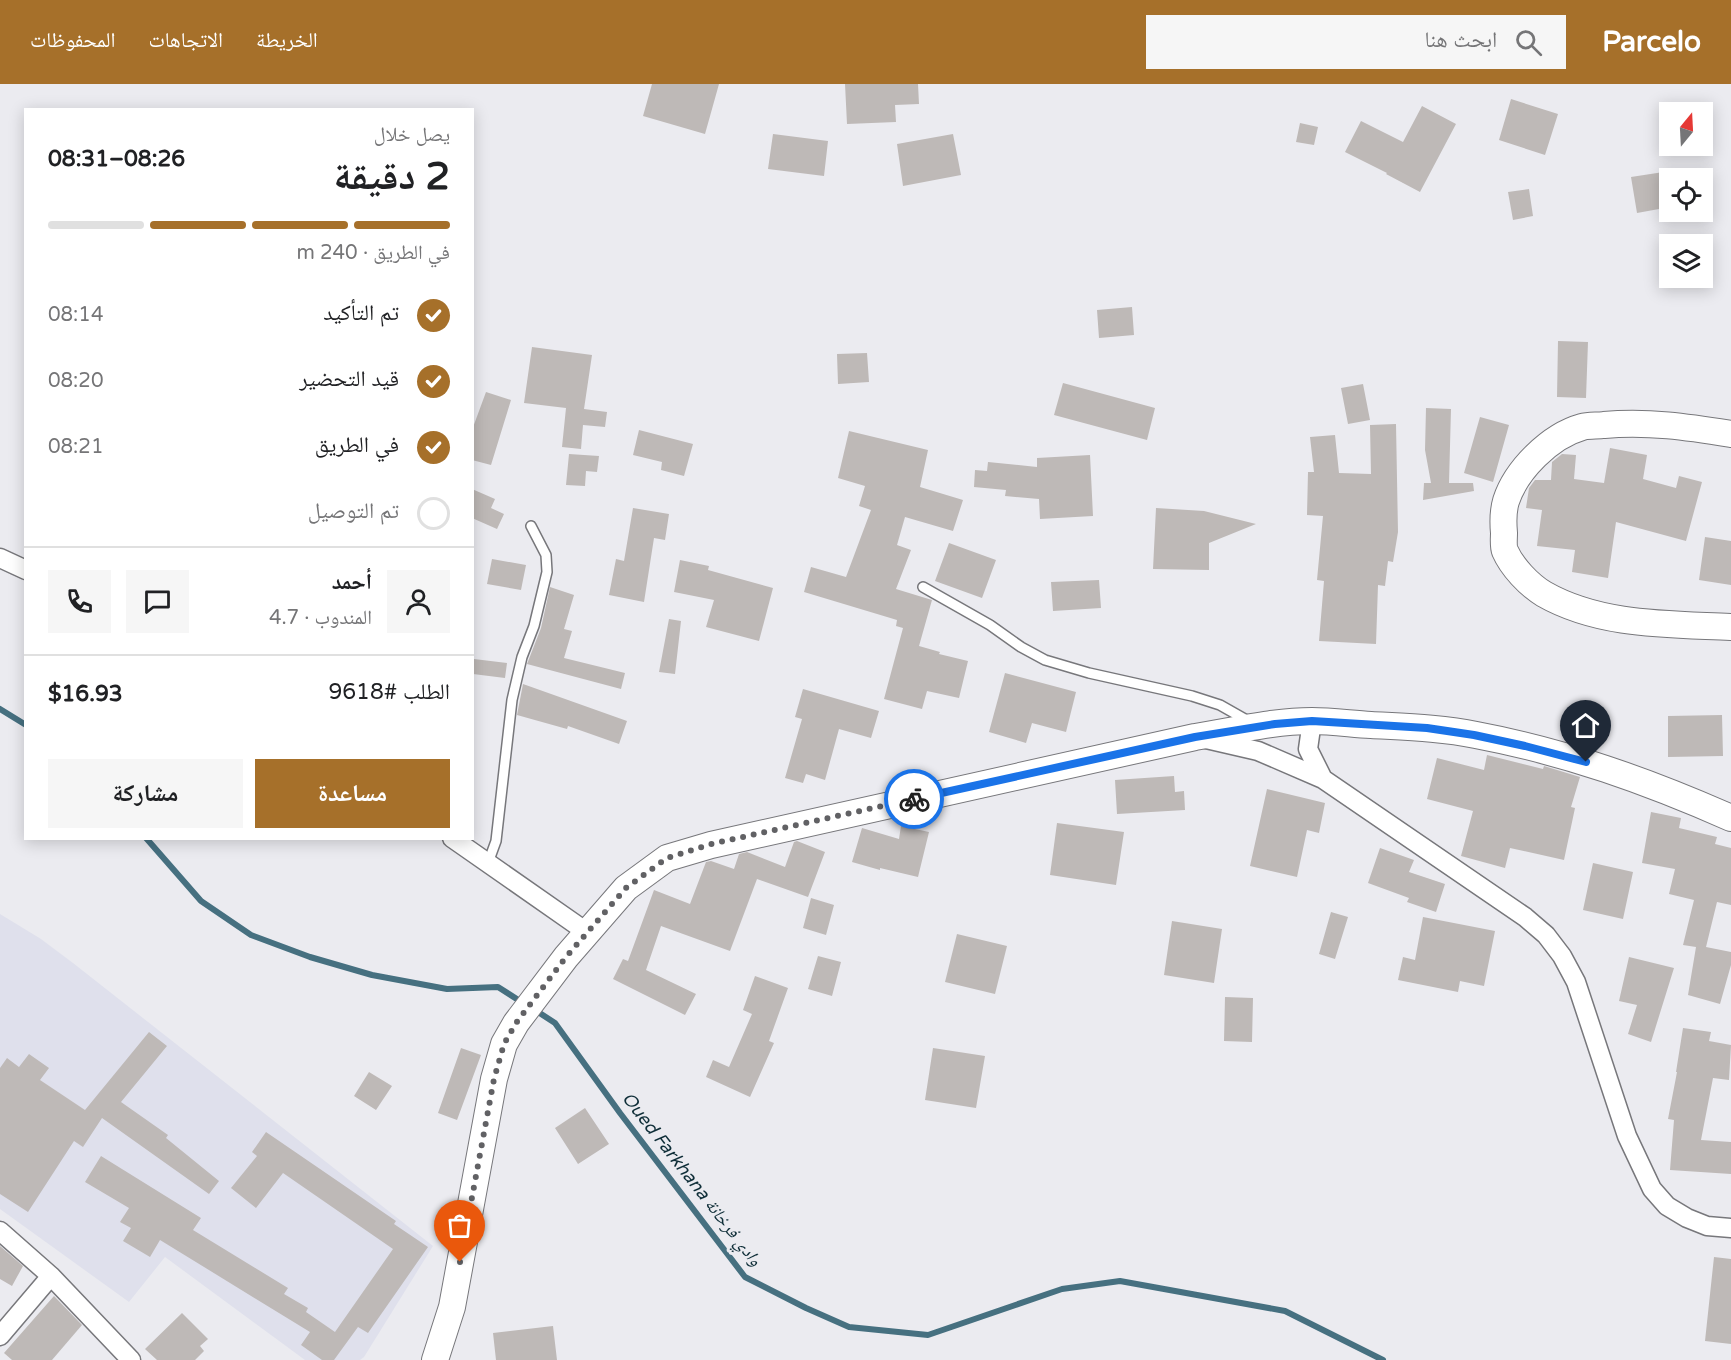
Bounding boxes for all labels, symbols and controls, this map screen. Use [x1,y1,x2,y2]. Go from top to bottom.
search box [1146,15,1566,69]
text: Parcelo [1602,25,1701,59]
icon: search [1512,26,1545,59]
text: ابحث هنا [1424,27,1497,53]
text: المحفوظات [30,28,115,53]
text: الاتجاهات [148,28,223,53]
text: الخريطة [256,28,318,53]
north arrow [1659,102,1713,156]
map controls [1659,102,1713,288]
text: يصل خلال [374,123,450,147]
text: 08:26–08:31 [48,146,185,172]
text: 2 دقيقة [333,153,450,200]
button: locate [1659,168,1713,222]
button: layers [1659,234,1713,288]
text: في الطريق · 240 m [296,241,450,265]
icon: check [417,299,450,332]
text: تم التأكيد [323,300,399,326]
text: 08:14 [48,303,103,327]
icon: check [417,365,450,398]
text: قيد التحضير [299,366,399,392]
text: 08:20 [48,369,103,393]
icon: check [417,431,450,464]
text: في الطريق [315,432,399,458]
text: 08:21 [48,435,103,459]
text: تم التوصيل [308,498,399,524]
text: أحمد [332,569,372,595]
button: phone [48,570,111,633]
button: chat [126,570,189,633]
button: person [387,570,450,633]
text: المندوب · 4.7 [269,606,372,630]
text: الطلب #9618 [328,679,450,705]
text: $16.93 [48,681,123,707]
pin [1560,700,1611,762]
icon: home [1569,709,1602,742]
button: مشاركة [48,759,243,828]
button: مساعدة [255,759,450,828]
courier [884,769,944,829]
icon: bike [898,783,931,816]
water label: Oued Farkhana وادي فرخانة [614,1088,767,1273]
pin [434,1200,485,1262]
icon: bag [443,1209,476,1242]

